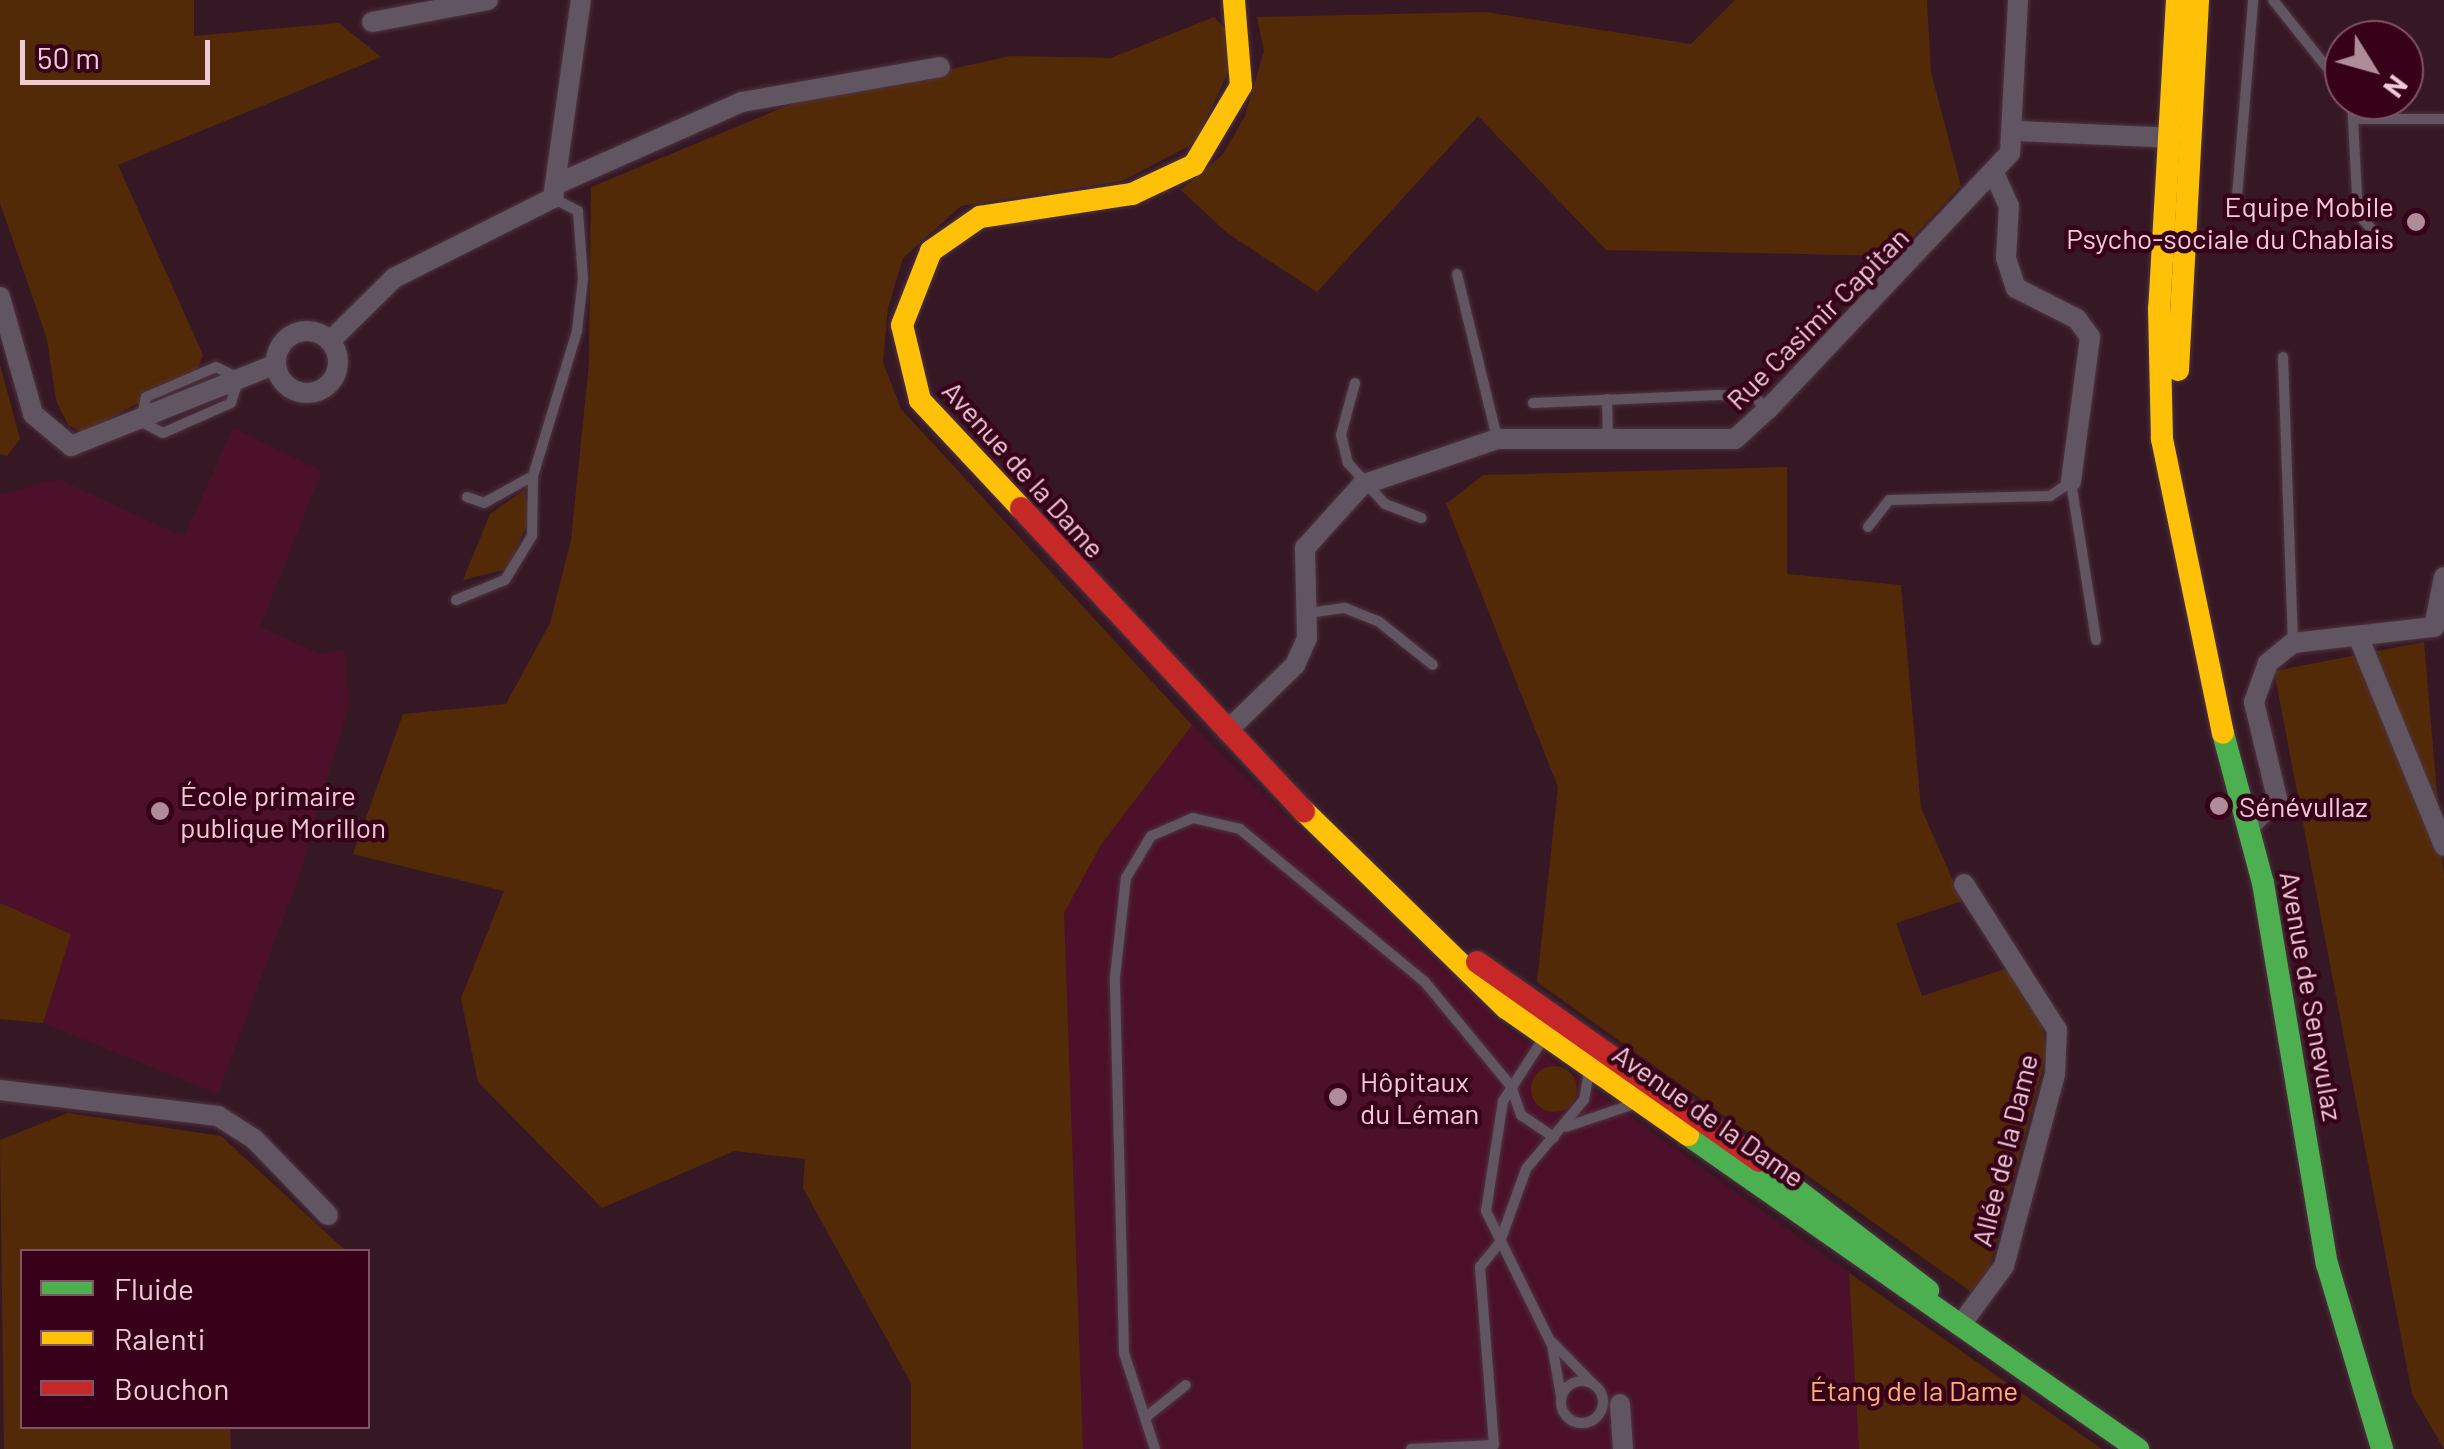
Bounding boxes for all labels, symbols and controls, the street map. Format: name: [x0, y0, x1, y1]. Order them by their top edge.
scale bar: [25, 20, 215, 82]
north arrow: [2324, 20, 2424, 120]
text: 50 m: [37, 39, 100, 75]
text: N: [2377, 69, 2416, 105]
place label: Equipe Mobile Psycho-sociale du Chablais: [2066, 189, 2394, 255]
marker: Equipe Mobile Psycho-sociale du Chablais: [2403, 209, 2429, 235]
street label: Rue Casimir Capitan: [1719, 220, 1915, 416]
street label: Avenue de la Dame: [936, 374, 1112, 564]
place label: École primaire publique Morillon: [180, 778, 386, 844]
place label: Sénévullaz: [2239, 789, 2368, 823]
marker: Sénévullaz: [2208, 795, 2230, 817]
marker: École primaire publique Morillon: [149, 800, 171, 822]
street label: Avenue de Senevulaz: [2274, 869, 2350, 1123]
street label: Avenue de la Dame: [1607, 1036, 1811, 1194]
street label: Allée de la Dame: [1964, 1050, 2044, 1250]
place label: Hôpitaux du Léman: [1360, 1064, 1479, 1130]
marker: Hôpitaux du Léman: [1325, 1084, 1351, 1110]
legend: [20, 1249, 370, 1429]
text: Fluide: [114, 1270, 194, 1306]
text: Ralenti: [114, 1320, 205, 1356]
text: Bouchon: [114, 1370, 229, 1406]
park label: Étang de la Dame: [1810, 1373, 2018, 1407]

